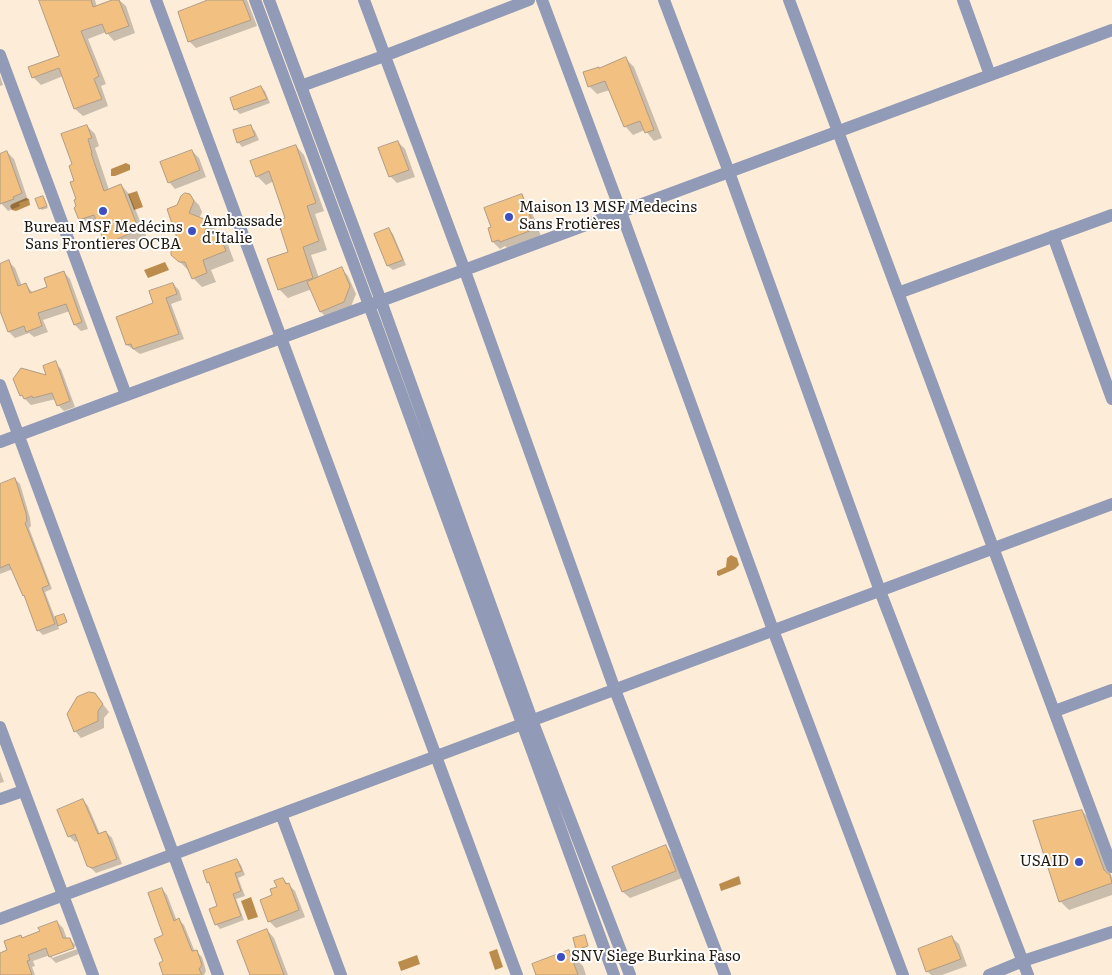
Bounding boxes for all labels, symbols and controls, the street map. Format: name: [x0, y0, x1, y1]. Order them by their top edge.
place label: Maison 13 MSF Medecins Sans Frotières: [519, 199, 697, 234]
marker: Bureau MSF Medécins Sans Frontieres OCBA: [97, 205, 109, 217]
marker: Maison 13 MSF Medecins Sans Frotières: [503, 211, 515, 223]
place label: Ambassade d'Italie: [202, 213, 282, 248]
place label: Bureau MSF Medécins Sans Frontieres OCBA: [24, 219, 182, 254]
marker: Ambassade d'Italie: [186, 225, 198, 237]
place label: USAID: [1020, 853, 1069, 871]
marker: USAID: [1073, 856, 1085, 868]
place label: SNV Siege Burkina Faso: [571, 948, 741, 966]
marker: SNV Siege Burkina Faso: [555, 951, 567, 963]

